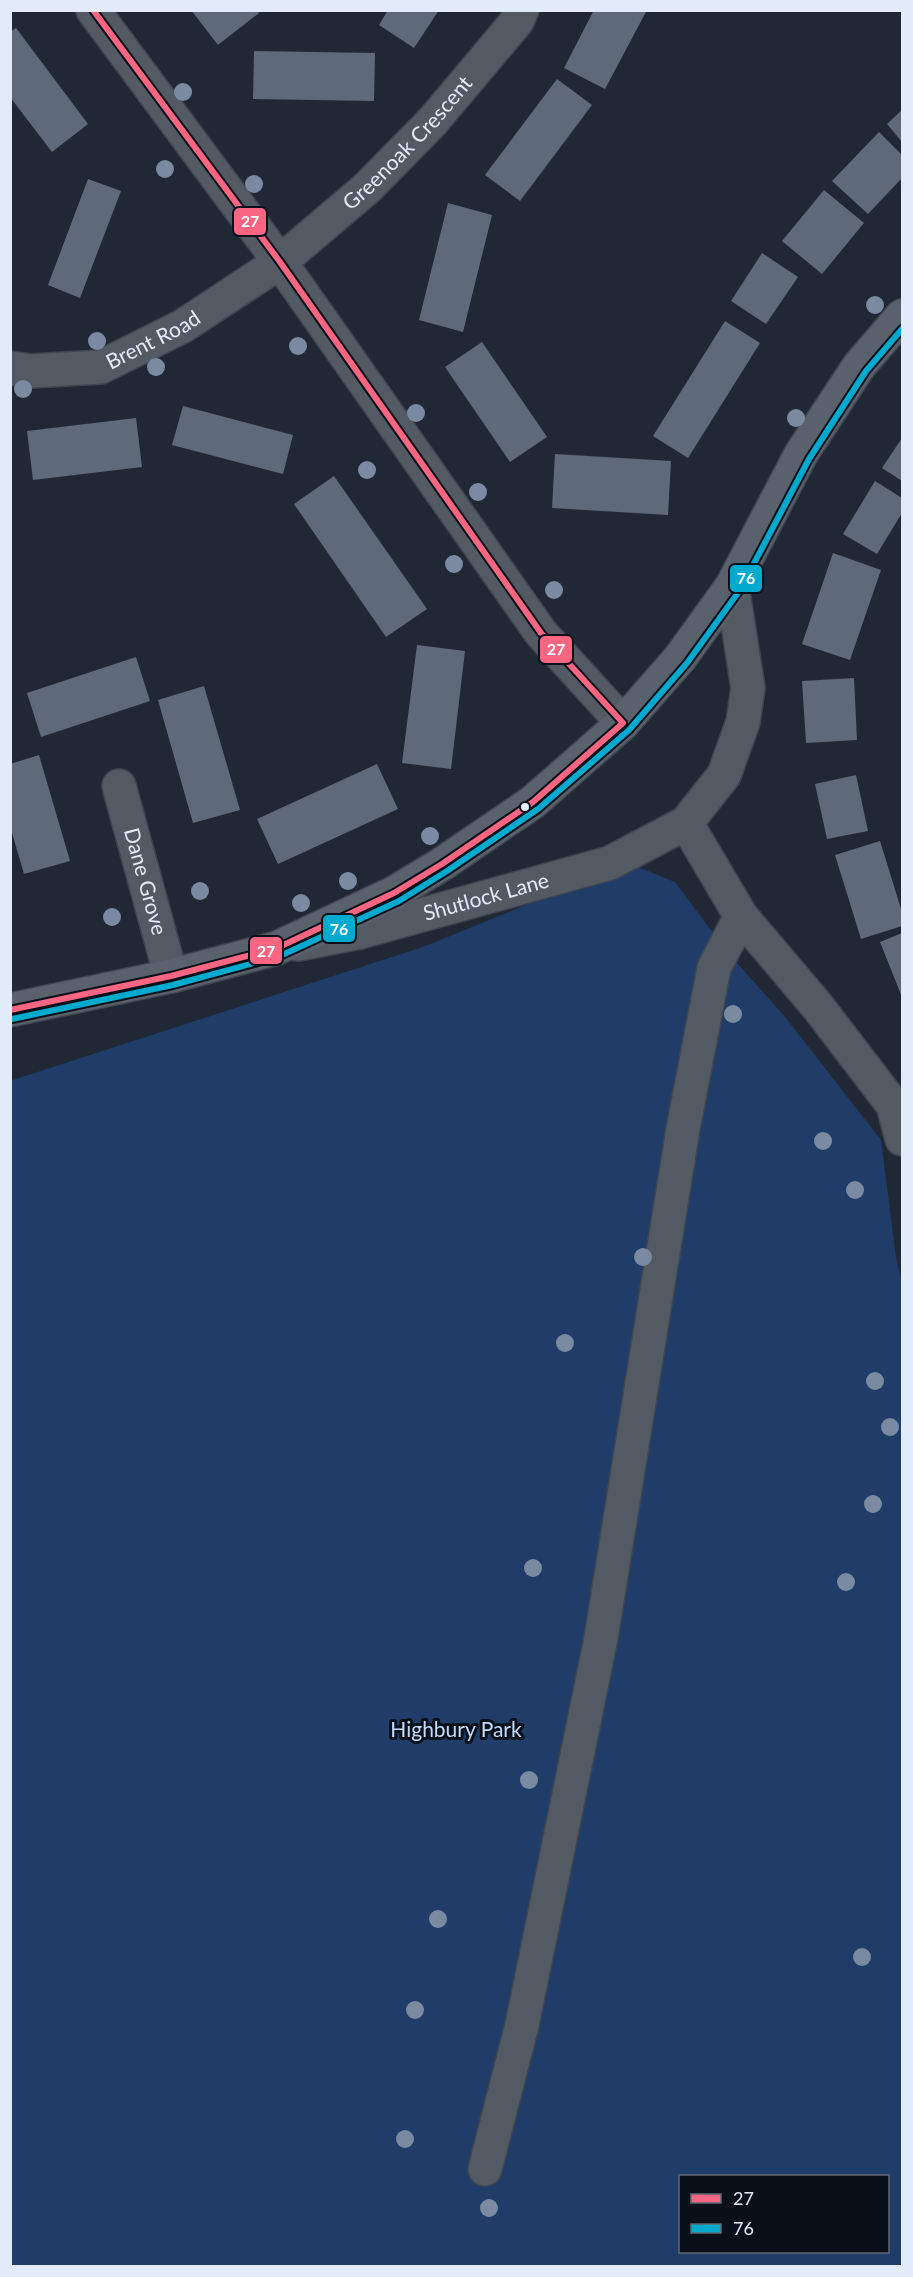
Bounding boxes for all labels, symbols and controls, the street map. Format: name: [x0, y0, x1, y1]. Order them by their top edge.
street label: Greenoak Crescent: [337, 70, 477, 214]
line badge: 27: [233, 207, 267, 236]
text: 27: [241, 211, 259, 230]
street label: Brent Road: [101, 304, 204, 374]
line badge: 76: [729, 564, 763, 593]
text: 76: [737, 568, 755, 587]
line badge: 27: [539, 635, 573, 664]
text: 27: [547, 639, 565, 658]
unlabelled marker: [519, 801, 531, 813]
street label: Dane Grove: [120, 825, 173, 937]
street label: Shutlock Lane: [420, 867, 551, 925]
line badge: 76: [322, 914, 356, 943]
text: 76: [330, 919, 348, 938]
line badge: 27: [249, 936, 283, 965]
text: 27: [257, 941, 275, 960]
park label: Highbury Park: [390, 1716, 522, 1741]
legend: [679, 2175, 889, 2253]
text: 27: [733, 2187, 754, 2209]
text: 76: [733, 2217, 754, 2239]

